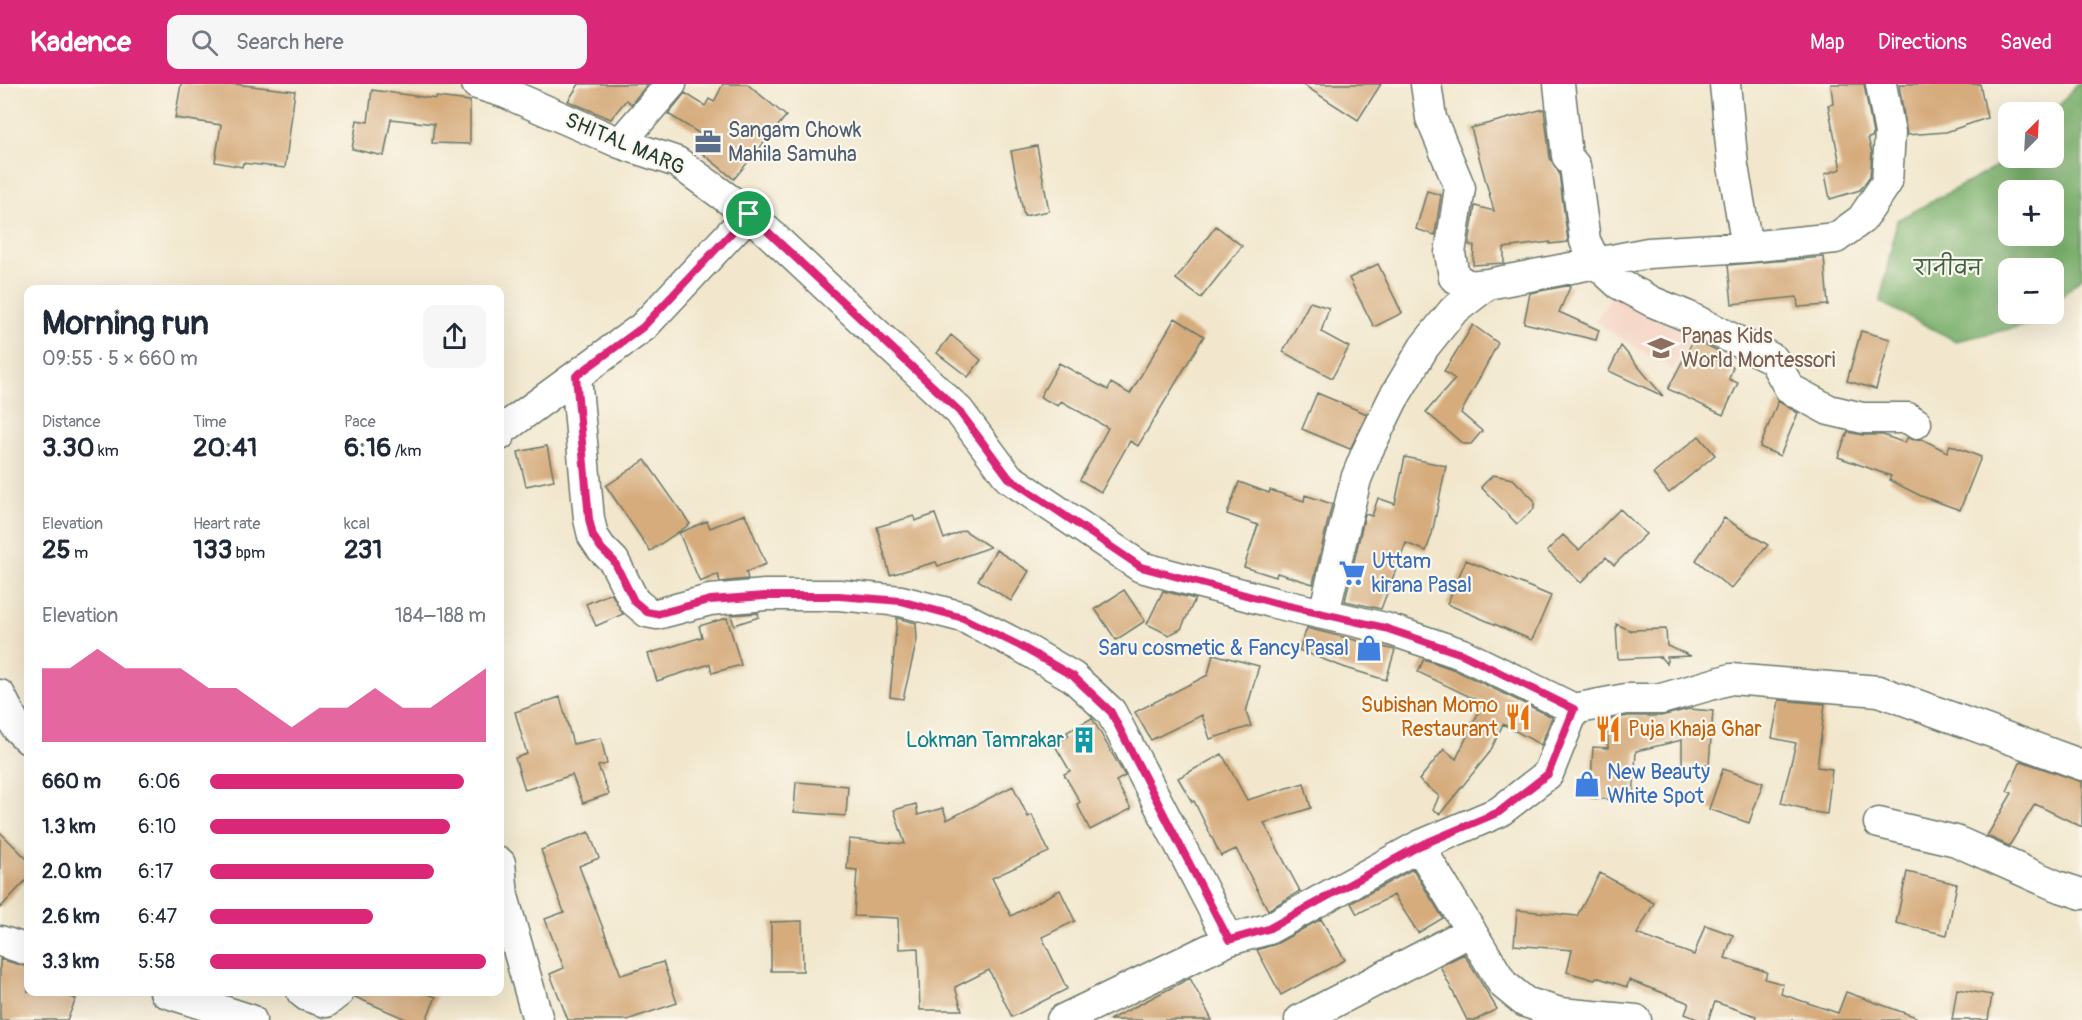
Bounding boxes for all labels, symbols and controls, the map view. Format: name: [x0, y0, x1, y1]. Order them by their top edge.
search box: [167, 15, 587, 69]
text: Kadence: [30, 25, 131, 60]
icon: search: [188, 26, 221, 59]
text: Search here: [236, 28, 343, 56]
text: Map: [1810, 29, 1845, 56]
text: Directions: [1878, 29, 1967, 56]
text: Saved: [2000, 29, 2052, 56]
north arrow: [1998, 102, 2064, 168]
map controls: [1998, 102, 2064, 324]
street label: SHITAL MARG: [561, 107, 689, 181]
place label: Sangam Chowk Mahila Samuha: [728, 117, 862, 168]
office icon: Sangam Chowk Mahila Samuha: [693, 127, 723, 157]
button: +: [1998, 180, 2064, 246]
pin: [723, 188, 774, 239]
icon: arrive: [732, 197, 765, 230]
park label: रानीवन: [1913, 252, 1983, 282]
button: −: [1998, 258, 2064, 324]
text: Morning run: [42, 303, 209, 344]
button: share: [423, 305, 486, 368]
place label: Panas Kids World Montessori: [1681, 323, 1836, 374]
school or university icon: Panas Kids World Montessori: [1646, 333, 1676, 363]
text: 09:55 · 5 × 660 m: [42, 346, 198, 371]
text: Distance: [42, 412, 101, 432]
text: Time: [193, 412, 226, 432]
text: Pace: [344, 412, 376, 432]
text: 3.30: [42, 432, 94, 464]
text: 20:41: [193, 432, 257, 464]
text: 6:16: [344, 432, 391, 464]
text: km: [94, 441, 119, 461]
text: /km: [391, 441, 421, 461]
text: Elevation: [42, 514, 103, 534]
text: Heart rate: [193, 514, 260, 534]
text: kcal: [344, 514, 370, 534]
text: 25: [42, 534, 71, 566]
text: 133: [193, 534, 232, 566]
text: 231: [344, 534, 382, 566]
text: m: [71, 543, 88, 563]
text: bpm: [232, 543, 265, 563]
place label: Uttam kirana Pasal: [1372, 548, 1472, 599]
supermarket icon: Uttam kirana Pasal: [1337, 558, 1367, 588]
text: Elevation: [42, 603, 118, 628]
text: 184–188 m: [395, 603, 486, 628]
shop icon: Saru cosmetic & Fancy Pasal: [1354, 633, 1384, 663]
place label: Saru cosmetic & Fancy Pasal: [1098, 635, 1349, 662]
place label: Subishan Momo Restaurant: [1361, 692, 1499, 743]
restaurant icon: Subishan Momo Restaurant: [1503, 702, 1533, 732]
restaurant icon: Puja Khaja Ghar: [1593, 714, 1623, 744]
place label: Puja Khaja Ghar: [1628, 716, 1762, 743]
building icon: Lokman Tamrakar: [1069, 725, 1099, 755]
place label: Lokman Tamrakar: [906, 727, 1064, 754]
place label: New Beauty White Spot: [1607, 759, 1710, 810]
text: 660 m: [42, 769, 101, 794]
text: 6:06: [138, 769, 180, 794]
shop icon: New Beauty White Spot: [1572, 769, 1602, 799]
text: 1.3 km: [42, 814, 96, 839]
text: 6:10: [138, 814, 176, 839]
text: 2.0 km: [42, 859, 102, 884]
text: 6:17: [138, 859, 173, 884]
text: 2.6 km: [42, 904, 100, 929]
text: 6:47: [138, 904, 177, 929]
text: 3.3 km: [42, 949, 99, 974]
text: 5:58: [138, 949, 175, 974]

